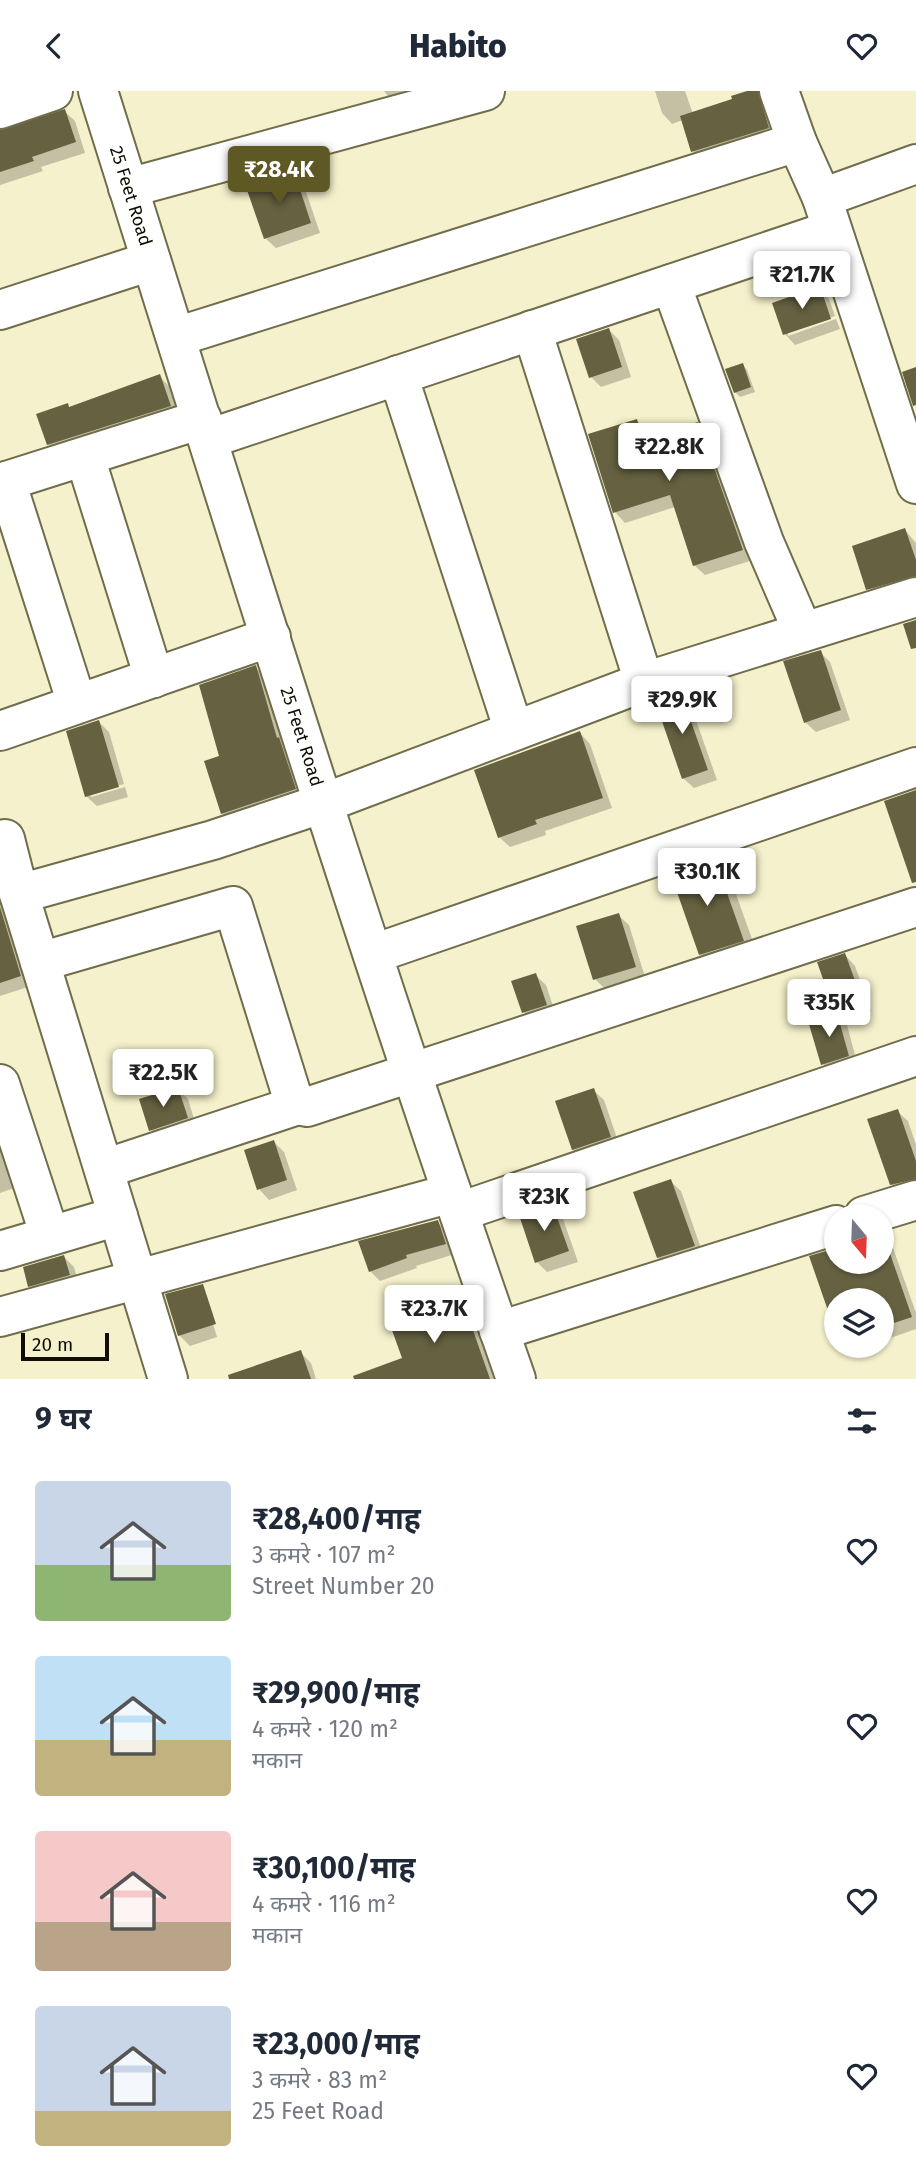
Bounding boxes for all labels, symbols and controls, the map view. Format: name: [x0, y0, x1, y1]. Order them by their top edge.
icon: back: [35, 27, 73, 65]
text: Habito: [409, 27, 507, 65]
icon: heart: [843, 27, 881, 65]
street label: 25 Feet Road: [105, 143, 157, 249]
pin: ₹28.4K: [222, 146, 336, 206]
text: ₹28.4K: [244, 155, 314, 183]
pin: ₹21.7K: [745, 251, 859, 311]
text: ₹21.7K: [769, 260, 835, 288]
pin: ₹22.8K: [612, 423, 726, 483]
text: ₹22.8K: [634, 432, 704, 460]
pin: ₹29.9K: [625, 677, 739, 736]
street label: 25 Feet Road: [276, 684, 328, 789]
text: ₹29.9K: [647, 685, 717, 713]
pin: ₹30.1K: [650, 849, 764, 908]
text: ₹30.1K: [674, 857, 740, 885]
pin: ₹35K: [788, 979, 870, 1039]
text: ₹35K: [803, 988, 855, 1016]
pin: ₹22.5K: [106, 1049, 220, 1109]
text: ₹22.5K: [129, 1058, 197, 1086]
pin: ₹23K: [503, 1173, 585, 1233]
text: ₹23K: [519, 1182, 569, 1210]
north arrow: [824, 1204, 894, 1274]
map controls: [824, 1204, 894, 1358]
pin: ₹23.7K: [377, 1285, 491, 1345]
button: layers: [824, 1288, 894, 1358]
text: ₹23.7K: [400, 1294, 468, 1322]
scale bar: [21, 1330, 108, 1362]
text: 20 m: [32, 1333, 73, 1356]
text: 9 घर: [35, 1401, 92, 1437]
icon: filters: [843, 1402, 881, 1440]
text: ₹28,400/माह: [252, 1501, 421, 1537]
icon: home: [91, 1509, 175, 1593]
icon: heart: [843, 1532, 881, 1570]
text: 3 कमरे · 107 m²: [252, 1541, 396, 1569]
text: Street Number 20: [252, 1572, 435, 1600]
text: ₹29,900/माह: [252, 1675, 420, 1711]
icon: home: [91, 1684, 175, 1768]
icon: heart: [843, 1707, 881, 1745]
text: 4 कमरे · 120 m²: [252, 1715, 398, 1743]
text: मकान: [252, 1746, 302, 1774]
text: ₹30,100/माह: [252, 1850, 416, 1886]
icon: home: [91, 1859, 175, 1943]
icon: heart: [843, 1882, 881, 1920]
text: 4 कमरे · 116 m²: [252, 1890, 396, 1918]
text: मकान: [252, 1921, 302, 1949]
text: ₹23,000/माह: [252, 2026, 420, 2062]
icon: home: [91, 2034, 175, 2118]
icon: heart: [843, 2057, 881, 2095]
text: 3 कमरे · 83 m²: [252, 2066, 387, 2094]
text: 25 Feet Road: [252, 2097, 384, 2125]

